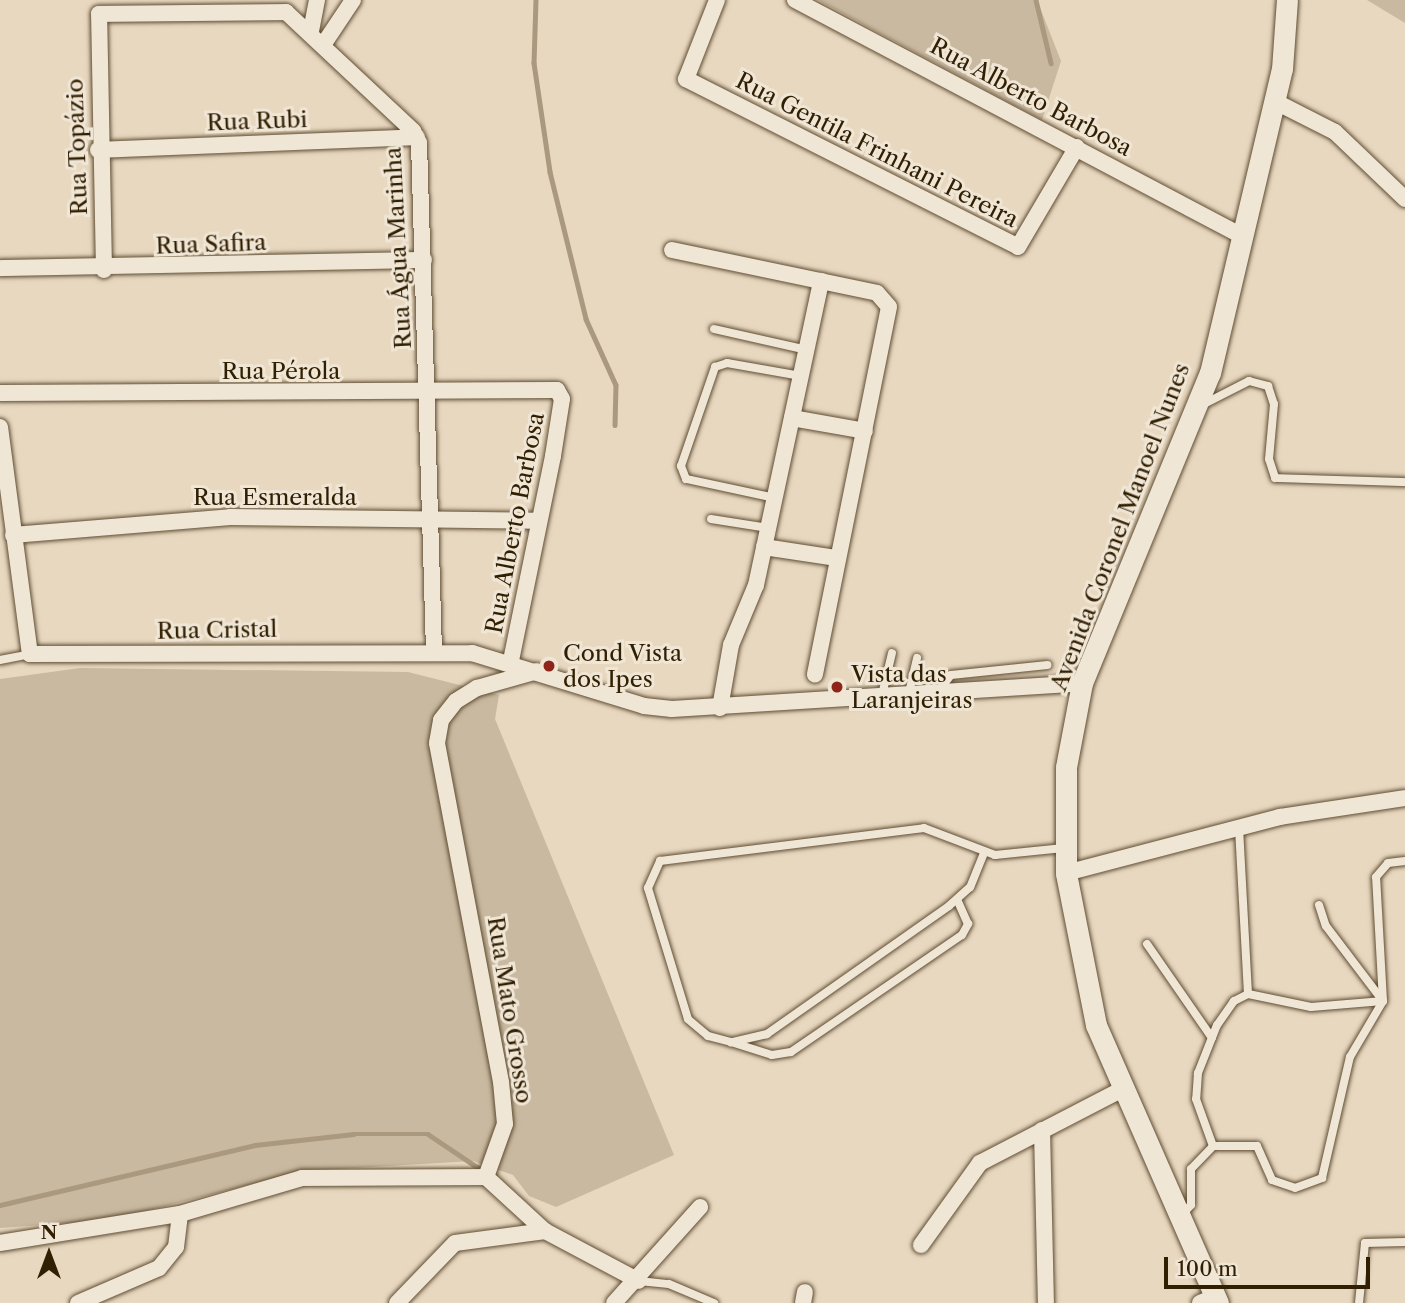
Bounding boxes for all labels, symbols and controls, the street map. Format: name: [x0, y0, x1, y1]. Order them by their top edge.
street label: Rua Alberto Barbosa: [925, 32, 1137, 162]
street label: Rua Gentila Frinhani Pereira: [731, 66, 1023, 234]
street label: Rua Topázio: [61, 78, 93, 216]
street label: Rua Rubi: [206, 105, 308, 137]
street label: Rua Água Marinha: [379, 146, 417, 350]
street label: Rua Safira: [155, 228, 267, 260]
street label: Rua Pérola: [221, 357, 341, 385]
street label: Avenida Coronel Manoel Nunes: [1045, 359, 1195, 695]
street label: Rua Alberto Barbosa: [480, 409, 550, 637]
street label: Rua Esmeralda: [193, 483, 357, 511]
street label: Rua Cristal: [156, 615, 278, 645]
place label: Cond Vista dos Ipes: [563, 639, 683, 693]
marker: Cond Vista dos Ipes: [541, 658, 557, 674]
place label: Vista das Laranjeiras: [851, 660, 972, 714]
marker: Vista das Laranjeiras: [829, 679, 845, 695]
street label: Rua Mato Grosso: [482, 915, 538, 1105]
north arrow: [14, 1219, 84, 1289]
text: N: [41, 1221, 57, 1244]
scale bar: [1167, 1244, 1374, 1288]
text: 100 m: [1177, 1256, 1238, 1281]

